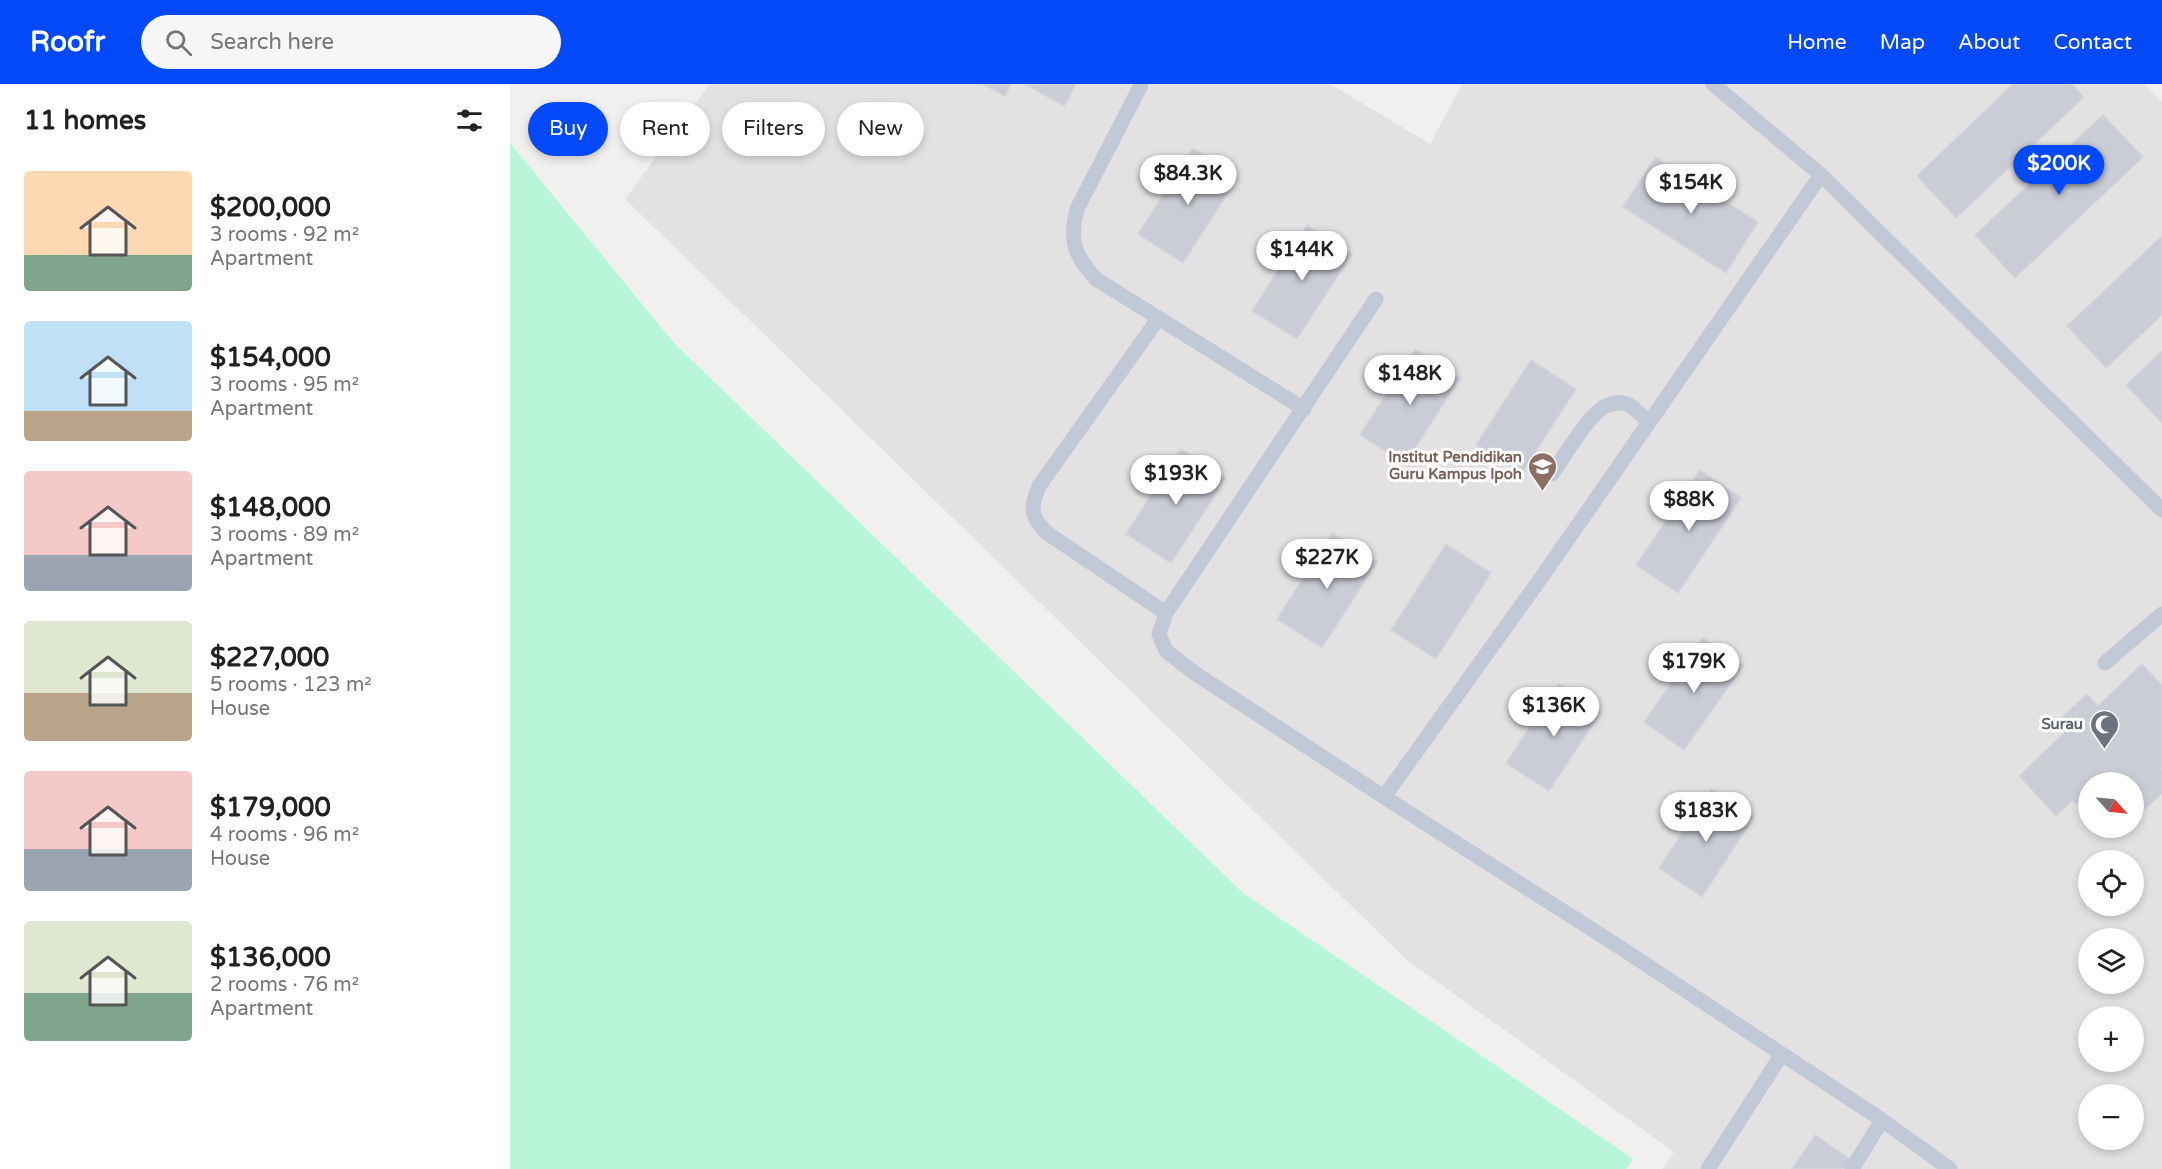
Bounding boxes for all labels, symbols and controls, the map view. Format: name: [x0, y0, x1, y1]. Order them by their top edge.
search box: [141, 15, 561, 69]
text: Roofr: [30, 25, 105, 59]
icon: search: [162, 26, 195, 59]
text: Search here: [210, 29, 334, 55]
text: Home: [1787, 30, 1847, 55]
text: Map: [1880, 30, 1925, 55]
text: About: [1958, 30, 2020, 55]
text: Contact: [2053, 30, 2132, 55]
chip: Buy: [528, 102, 608, 156]
chip: Rent: [620, 102, 710, 156]
chip: Filters: [722, 102, 825, 156]
chip: New: [837, 102, 924, 156]
icon: filters: [453, 104, 486, 137]
text: 11 homes: [24, 105, 146, 136]
pin: $200K: [2017, 145, 2101, 196]
text: $200K: [2027, 152, 2091, 176]
pin: $84.3K: [1139, 155, 1237, 206]
text: $84.3K: [1154, 162, 1222, 186]
pin: $154K: [1649, 164, 1733, 215]
text: $154K: [1659, 171, 1723, 195]
text: $200,000: [210, 192, 331, 223]
icon: home: [72, 195, 144, 267]
text: 3 rooms · 92 m²: [210, 223, 359, 247]
pin: $144K: [1260, 231, 1344, 282]
text: $144K: [1270, 238, 1334, 262]
text: Apartment: [210, 247, 313, 271]
text: $154,000: [210, 342, 331, 373]
icon: home: [72, 345, 144, 417]
pin: $148K: [1368, 355, 1452, 406]
text: $148K: [1378, 362, 1442, 386]
text: 3 rooms · 95 m²: [210, 373, 359, 397]
text: Apartment: [210, 397, 313, 421]
place label: Institut Pendidikan Guru Kampus Ipoh: [1388, 448, 1522, 484]
school or university icon: Institut Pendidikan Guru Kampus Ipoh: [1527, 450, 1559, 492]
pin: $193K: [1134, 455, 1218, 506]
text: $193K: [1144, 462, 1208, 486]
pin: $88K: [1653, 481, 1725, 532]
text: $88K: [1664, 488, 1714, 512]
text: $148,000: [210, 492, 331, 523]
icon: home: [72, 495, 144, 567]
text: 3 rooms · 89 m²: [210, 523, 359, 547]
pin: $227K: [1285, 539, 1369, 590]
text: $227K: [1295, 546, 1359, 570]
text: Apartment: [210, 547, 313, 571]
text: $227,000: [210, 642, 329, 673]
pin: $179K: [1652, 643, 1736, 694]
icon: home: [72, 645, 144, 717]
text: $179K: [1662, 650, 1726, 674]
text: 5 rooms · 123 m²: [210, 673, 372, 697]
pin: $136K: [1512, 687, 1596, 738]
text: $136K: [1522, 694, 1586, 718]
text: House: [210, 697, 270, 721]
mosque icon: Surau: [2088, 708, 2120, 750]
place label: Surau: [2042, 715, 2083, 733]
north arrow: [2078, 772, 2144, 838]
map controls: [2078, 772, 2144, 1150]
text: $179,000: [210, 792, 331, 823]
pin: $183K: [1664, 792, 1748, 843]
icon: home: [72, 795, 144, 867]
text: $183K: [1674, 799, 1738, 823]
text: 4 rooms · 96 m²: [210, 823, 359, 847]
text: House: [210, 847, 270, 871]
button: locate: [2078, 850, 2144, 916]
button: layers: [2078, 928, 2144, 994]
text: $136,000: [210, 942, 331, 973]
icon: home: [72, 945, 144, 1017]
text: 2 rooms · 76 m²: [210, 973, 359, 997]
text: Apartment: [210, 997, 313, 1021]
button: +: [2078, 1006, 2144, 1072]
button: −: [2078, 1084, 2144, 1150]

